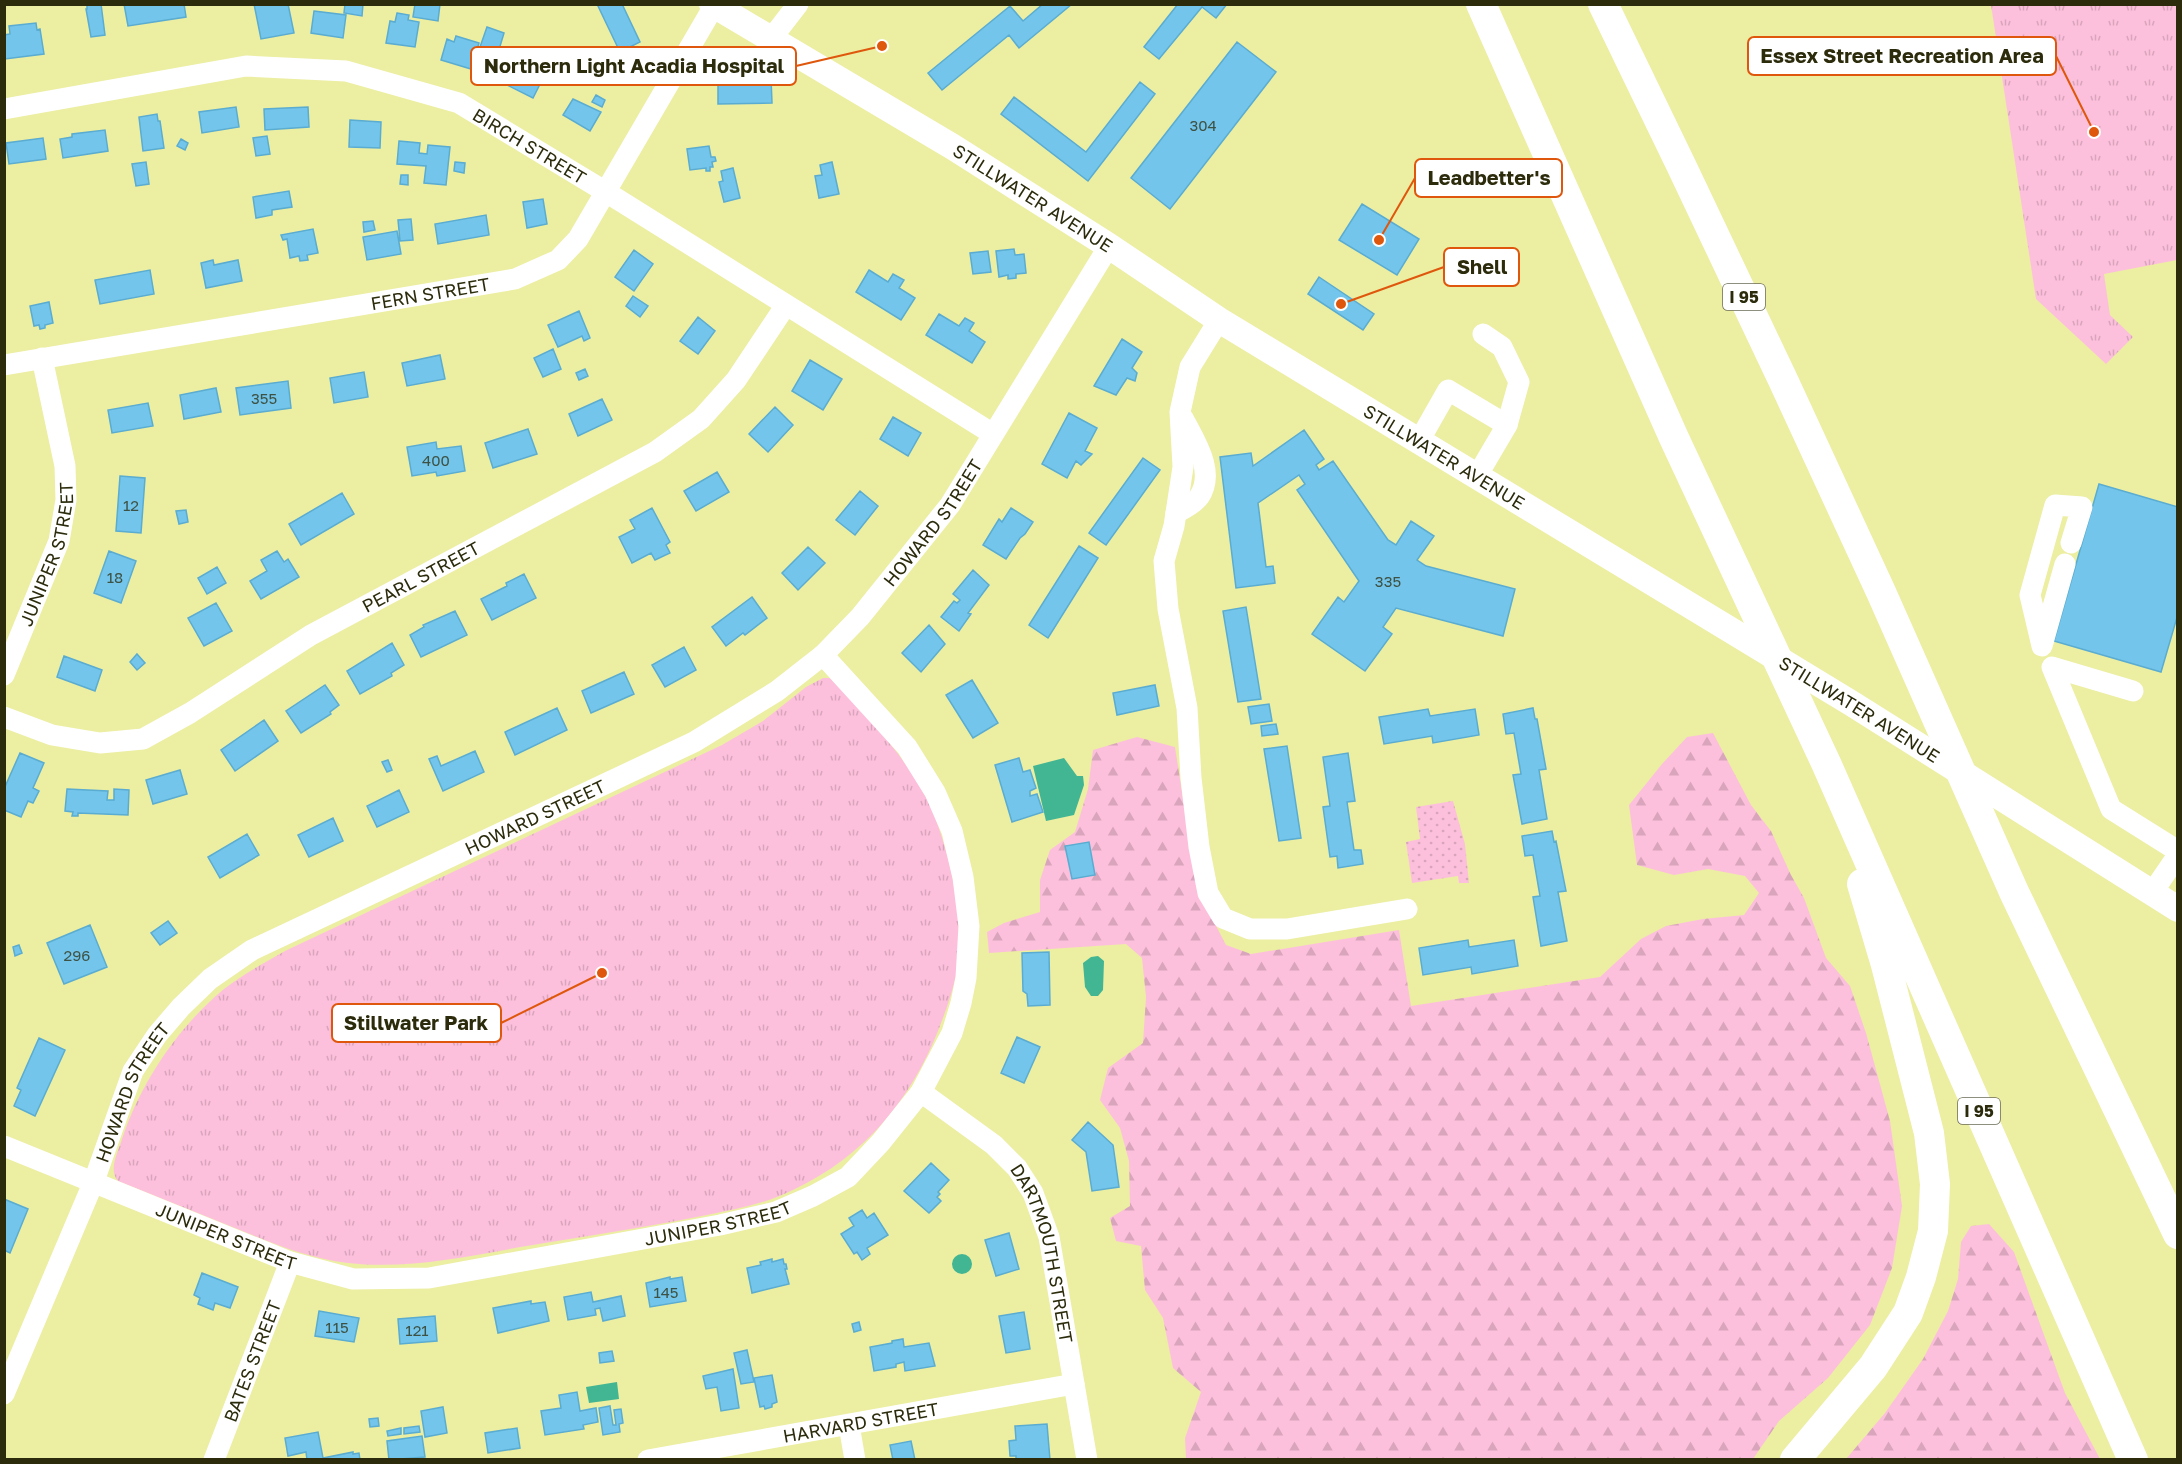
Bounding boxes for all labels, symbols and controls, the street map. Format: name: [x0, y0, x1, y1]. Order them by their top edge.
callout: Essex Street Recreation Area: [1748, 37, 2056, 75]
text: Essex Street Recreation Area: [1760, 43, 2044, 67]
callout: Northern Light Acadia Hospital: [471, 47, 796, 85]
text: Northern Light Acadia Hospital: [484, 53, 785, 77]
street label: BIRCH STREET: [469, 103, 590, 188]
house number: 304: [1189, 116, 1217, 134]
street label: STILLWATER AVENUE: [949, 139, 1117, 257]
callout: Leadbetter's: [1415, 159, 1562, 197]
text: Leadbetter's: [1427, 165, 1551, 189]
callout: Shell: [1444, 248, 1519, 286]
text: Shell: [1457, 254, 1508, 278]
street label: FERN STREET: [369, 272, 491, 314]
road number: I 95: [1723, 284, 1765, 310]
house number: 355: [251, 389, 277, 407]
street label: STILLWATER AVENUE: [1360, 399, 1529, 514]
house number: 400: [422, 451, 450, 469]
street label: HOWARD STREET: [878, 455, 986, 590]
street label: JUNIPER STREET: [14, 482, 77, 629]
house number: 12: [123, 496, 139, 514]
street label: PEARL STREET: [358, 536, 483, 617]
house number: 18: [107, 568, 123, 586]
house number: 335: [1375, 572, 1401, 590]
street label: STILLWATER AVENUE: [1775, 651, 1944, 767]
street label: HOWARD STREET: [461, 774, 609, 859]
house number: 296: [64, 946, 90, 964]
callout: Stillwater Park: [332, 1004, 501, 1042]
text: Stillwater Park: [344, 1010, 489, 1034]
street label: HOWARD STREET: [90, 1018, 174, 1165]
road number: I 95: [1958, 1098, 2000, 1124]
street label: DARTMOUTH STREET: [1006, 1159, 1078, 1345]
street label: JUNIPER STREET: [643, 1196, 795, 1250]
street label: JUNIPER STREET: [153, 1198, 299, 1274]
house number: 145: [653, 1283, 679, 1301]
street label: BATES STREET: [219, 1297, 285, 1425]
house number: 115: [325, 1318, 349, 1336]
house number: 121: [405, 1321, 429, 1339]
street label: HARVARD STREET: [781, 1397, 940, 1447]

